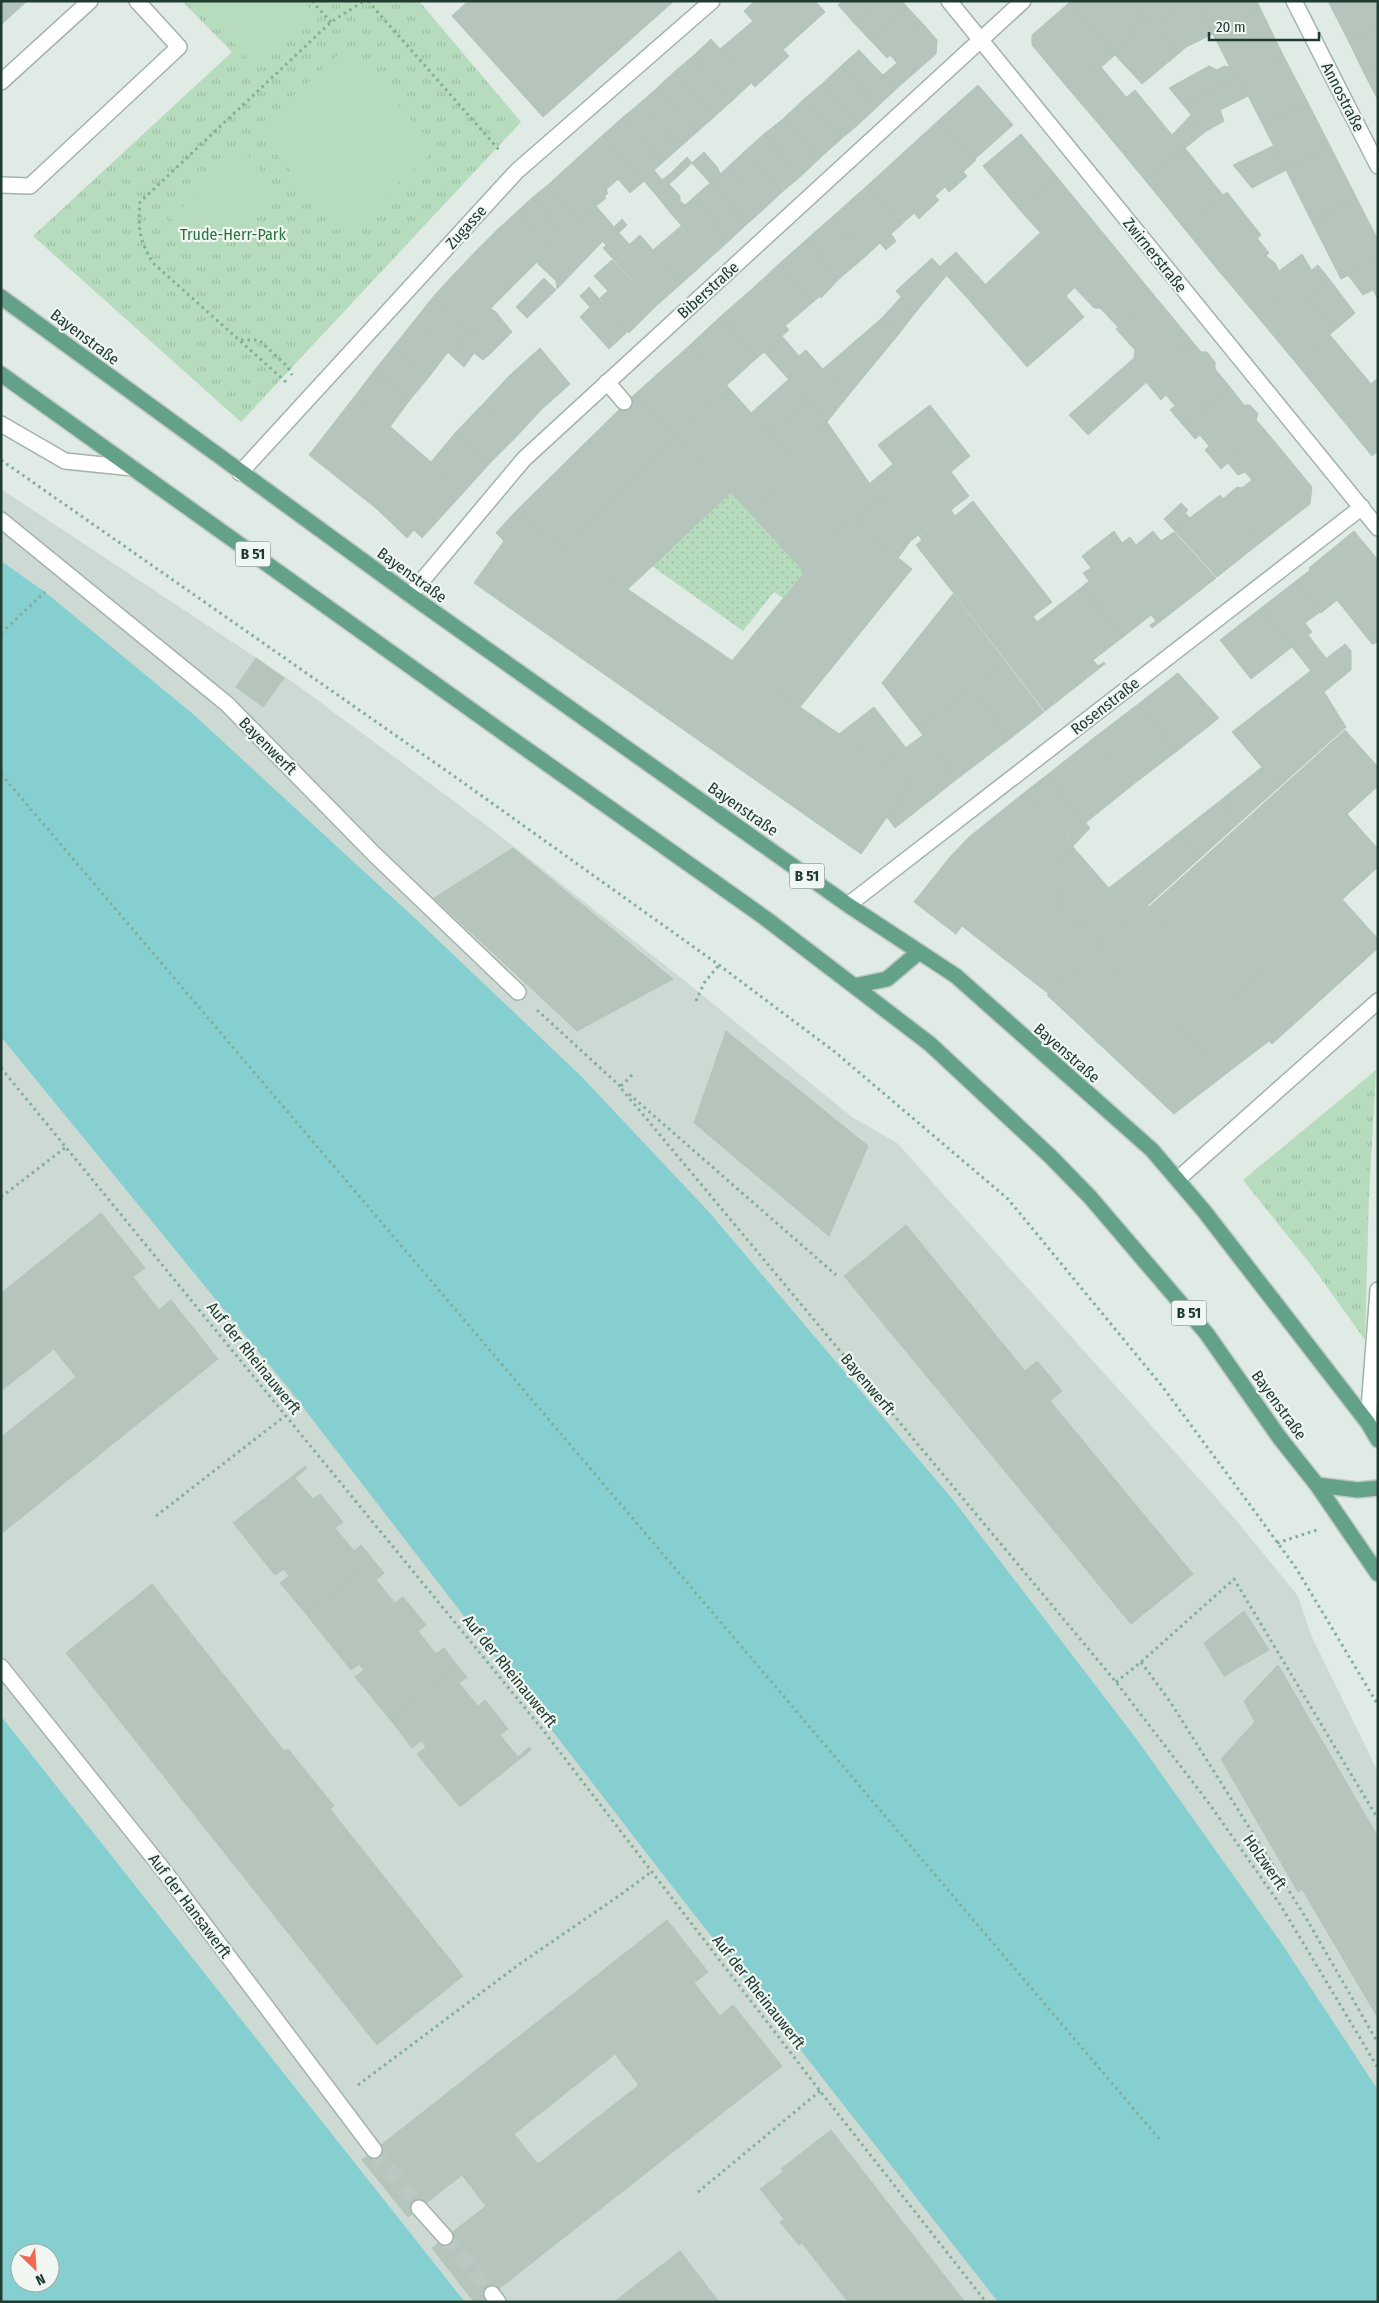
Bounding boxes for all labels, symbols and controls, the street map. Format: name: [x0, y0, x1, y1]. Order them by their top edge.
scale bar: [1209, 10, 1319, 42]
text: 20 m: [1216, 18, 1246, 36]
street label: Annostraße: [1317, 59, 1369, 135]
street label: Zugasse: [442, 201, 491, 253]
street label: Zwirnerstraße: [1119, 214, 1191, 296]
park label: Trude-Herr-Park: [180, 225, 286, 244]
street label: Biberstraße: [673, 257, 743, 322]
street label: Bayenstraße: [47, 305, 123, 369]
road number: B 51: [236, 542, 270, 566]
street label: Bayenstraße: [374, 543, 451, 607]
street label: Rosenstraße: [1067, 673, 1143, 739]
street label: Bayenwerft: [235, 713, 301, 779]
street label: Bayenstraße: [704, 778, 782, 840]
road number: B 51: [790, 864, 824, 888]
street label: Bayenstraße: [1030, 1019, 1104, 1087]
street label: Auf der Rheinauwerft: [203, 1298, 306, 1419]
road number: B 51: [1172, 1300, 1206, 1326]
street label: Bayenwerft: [837, 1350, 900, 1419]
street label: Bayenstraße: [1247, 1367, 1311, 1444]
street label: Auf der Rheinauwerft: [459, 1611, 562, 1732]
street label: Holzwerft: [1239, 1831, 1291, 1894]
street label: Auf der Hansawerft: [145, 1850, 236, 1963]
street label: Auf der Rheinauwerft: [709, 1931, 810, 2053]
north arrow: [10, 2243, 60, 2293]
text: N: [33, 2270, 48, 2289]

